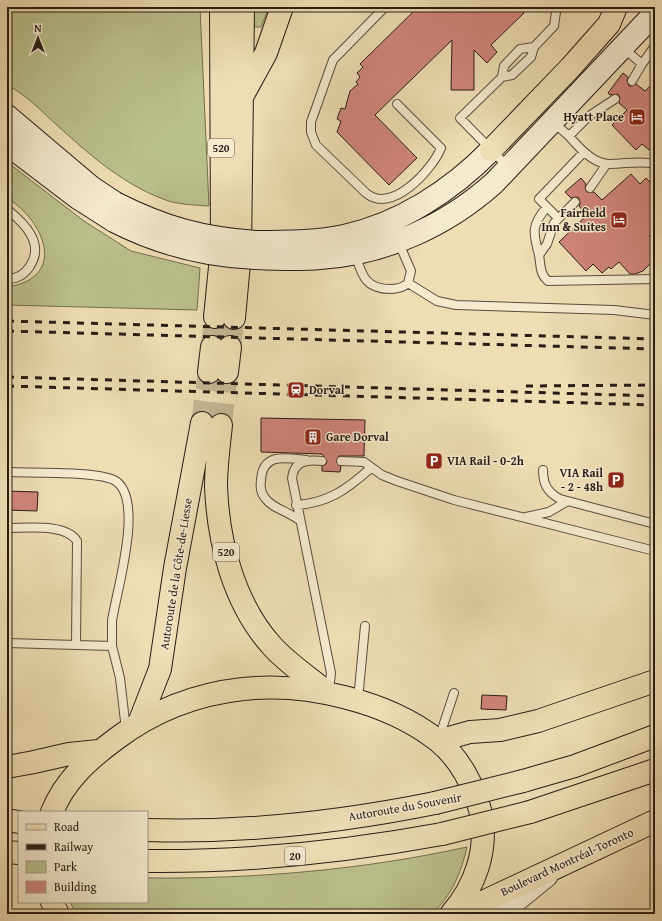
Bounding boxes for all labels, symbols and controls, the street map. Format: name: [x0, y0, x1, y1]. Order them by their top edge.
north arrow: [18, 18, 58, 58]
text: N: [34, 20, 42, 36]
hotel icon: Hyatt Place: [627, 107, 647, 127]
place label: Hyatt Place: [564, 108, 624, 125]
road number: 520: [208, 139, 234, 157]
place label: Fairfield Inn & Suites: [542, 204, 606, 235]
hotel icon: Fairfield Inn & Suites: [609, 210, 629, 230]
station icon: Dorval: [286, 380, 306, 400]
place label: Dorval: [309, 381, 345, 398]
building icon: Gare Dorval: [303, 427, 323, 447]
place label: Gare Dorval: [326, 428, 389, 445]
parking icon: VIA Rail - 0-2h: [424, 451, 444, 471]
place label: VIA Rail - 0-2h: [447, 452, 524, 469]
place label: VIA Rail - 2 - 48h: [560, 464, 603, 495]
parking icon: VIA Rail - 2 - 48h: [606, 470, 626, 490]
street label: Autoroute de la Côte-de-Liesse: [155, 497, 196, 651]
road number: 520: [213, 543, 239, 561]
street label: Autoroute du Souvenir: [347, 788, 463, 825]
legend: [18, 811, 148, 903]
text: Road: [54, 818, 80, 835]
street label: Boulevard Montréal-Toronto: [498, 823, 636, 900]
text: Railway: [54, 838, 93, 855]
road number: 20: [285, 847, 305, 865]
text: Park: [54, 858, 78, 875]
text: Building: [54, 878, 97, 895]

